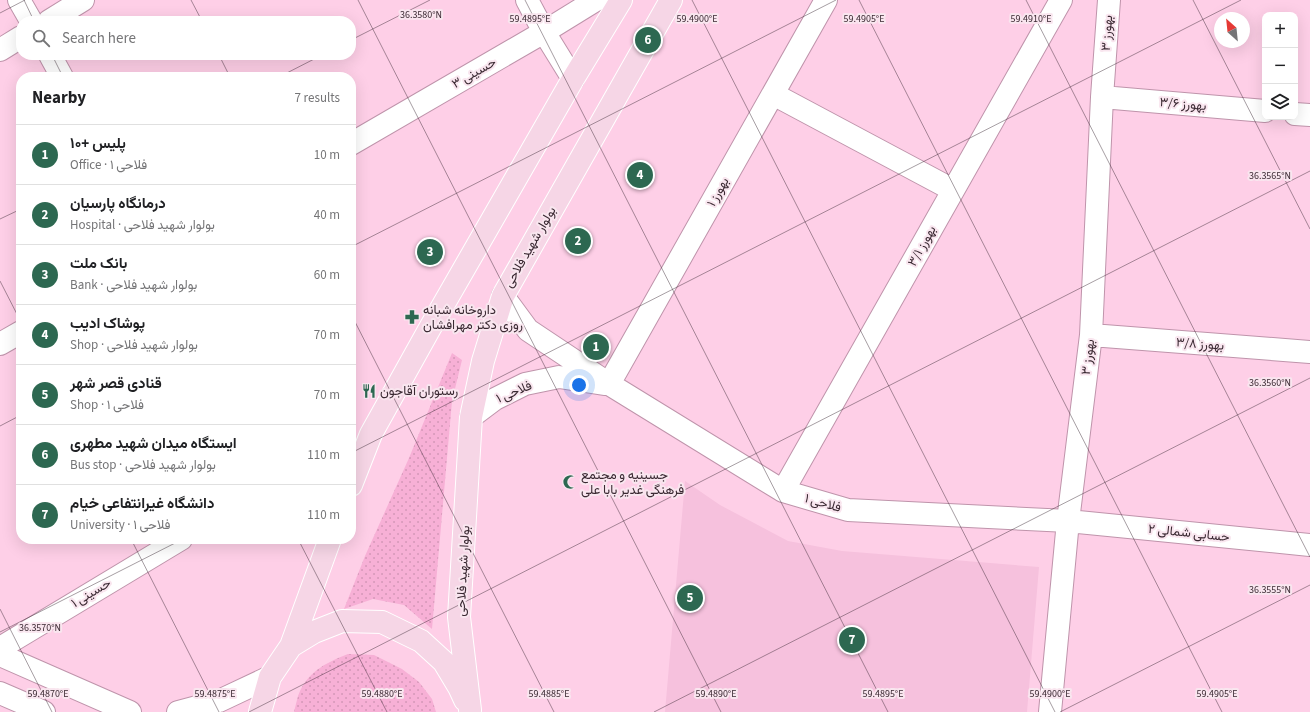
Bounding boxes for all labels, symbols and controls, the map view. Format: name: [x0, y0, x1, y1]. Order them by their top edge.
text: 36.3580°N: [400, 8, 442, 22]
text: 59.4895°E: [510, 12, 550, 26]
text: 59.4900°E: [677, 12, 717, 26]
text: 59.4905°E: [844, 12, 884, 26]
text: 59.4910°E: [1011, 12, 1051, 26]
north arrow: [1214, 12, 1250, 48]
map controls: [1262, 12, 1298, 120]
button: +: [1262, 12, 1298, 48]
street label: بهورز ۳: [1097, 14, 1117, 52]
search box: [16, 16, 356, 60]
pin: 6: [635, 25, 661, 55]
icon: search: [30, 27, 52, 49]
text: Search here: [62, 28, 136, 49]
button: −: [1262, 48, 1298, 84]
street label: حسینی ۳: [449, 53, 500, 93]
button: layers: [1262, 84, 1298, 120]
text: Nearby: [32, 86, 86, 110]
text: 7 results: [295, 89, 340, 107]
street label: بهورز ۳/۶: [1159, 93, 1207, 115]
text: پلیس +۱۰: [70, 133, 126, 154]
text: 1: [42, 146, 48, 164]
text: 10 m: [314, 146, 340, 164]
text: Office · فلاحی ۱: [70, 156, 147, 174]
pin: 4: [627, 160, 653, 190]
text: 36.3565°N: [1249, 169, 1291, 183]
street label: بهورز ۱: [703, 174, 734, 210]
text: درمانگاه پارسیان: [70, 193, 166, 214]
street label: بولوار شهید فلاحی: [499, 203, 561, 291]
text: 2: [42, 206, 48, 224]
text: 40 m: [314, 206, 340, 224]
text: Hospital · بولوار شهید فلاحی: [70, 216, 215, 234]
street label: بهورز ۳/۱: [903, 222, 941, 270]
pin: 2: [565, 226, 591, 256]
pin: 3: [417, 237, 443, 267]
text: بانک ملت: [70, 253, 127, 274]
text: 3: [42, 266, 48, 284]
text: 60 m: [314, 266, 340, 284]
text: Bank · بولوار شهید فلاحی: [70, 276, 197, 294]
place label: داروخانه شبانه روزی دکتر مهرافشان: [423, 301, 523, 334]
pharmacy icon: داروخانه شبانه روزی دکتر مهرافشان: [404, 309, 420, 325]
text: پوشاک ادیب: [70, 313, 145, 334]
text: 4: [42, 326, 48, 344]
text: 70 m: [314, 326, 340, 344]
pin: 1: [583, 332, 609, 362]
street label: بهورز ۳/۸: [1175, 333, 1225, 355]
text: Shop · بولوار شهید فلاحی: [70, 336, 198, 354]
street label: بهورز ۳: [1077, 338, 1099, 376]
text: قنادی قصر شهر: [70, 373, 162, 394]
your location: [569, 375, 589, 395]
street label: فلاحی ۱: [493, 376, 535, 408]
text: 36.3560°N: [1249, 376, 1291, 390]
place label: رستوران آقاجون: [380, 382, 458, 400]
restaurant icon: رستوران آقاجون: [361, 383, 377, 399]
text: 5: [42, 386, 48, 404]
text: 70 m: [314, 386, 340, 404]
text: Shop · فلاحی ۱: [70, 396, 144, 414]
text: ایستگاه میدان شهید مطهری: [70, 433, 237, 454]
text: 6: [42, 446, 48, 464]
text: 110 m: [307, 446, 340, 464]
text: Bus stop · بولوار شهید فلاحی: [70, 456, 216, 474]
place label: جسینیه و مجتمع فرهنگی غدیر بابا علی: [581, 466, 684, 499]
mosque icon: جسینیه و مجتمع فرهنگی غدیر بابا علی: [562, 474, 578, 490]
street label: فلاحی ۱: [803, 489, 843, 517]
text: دانشگاه غیرانتفاعی خیام: [70, 493, 214, 514]
text: 7: [42, 506, 48, 524]
text: 110 m: [307, 506, 340, 524]
text: University · فلاحی ۱: [70, 516, 170, 534]
street label: حسابی شمالی ۲: [1147, 520, 1231, 546]
street label: بولوار شهید فلاحی: [452, 525, 474, 617]
street label: حسینی ۱: [68, 574, 115, 612]
pin: 5: [677, 583, 703, 613]
text: 36.3555°N: [1249, 583, 1291, 597]
text: 36.3570°N: [19, 621, 61, 635]
pin: 7: [839, 625, 865, 655]
text: 59.4870°E: [28, 687, 68, 701]
text: 59.4875°E: [195, 687, 235, 701]
text: 59.4880°E: [362, 687, 402, 701]
text: 59.4885°E: [529, 687, 569, 701]
text: 59.4890°E: [696, 687, 736, 701]
text: 59.4895°E: [863, 687, 903, 701]
text: 59.4900°E: [1030, 687, 1070, 701]
text: 59.4905°E: [1197, 687, 1237, 701]

